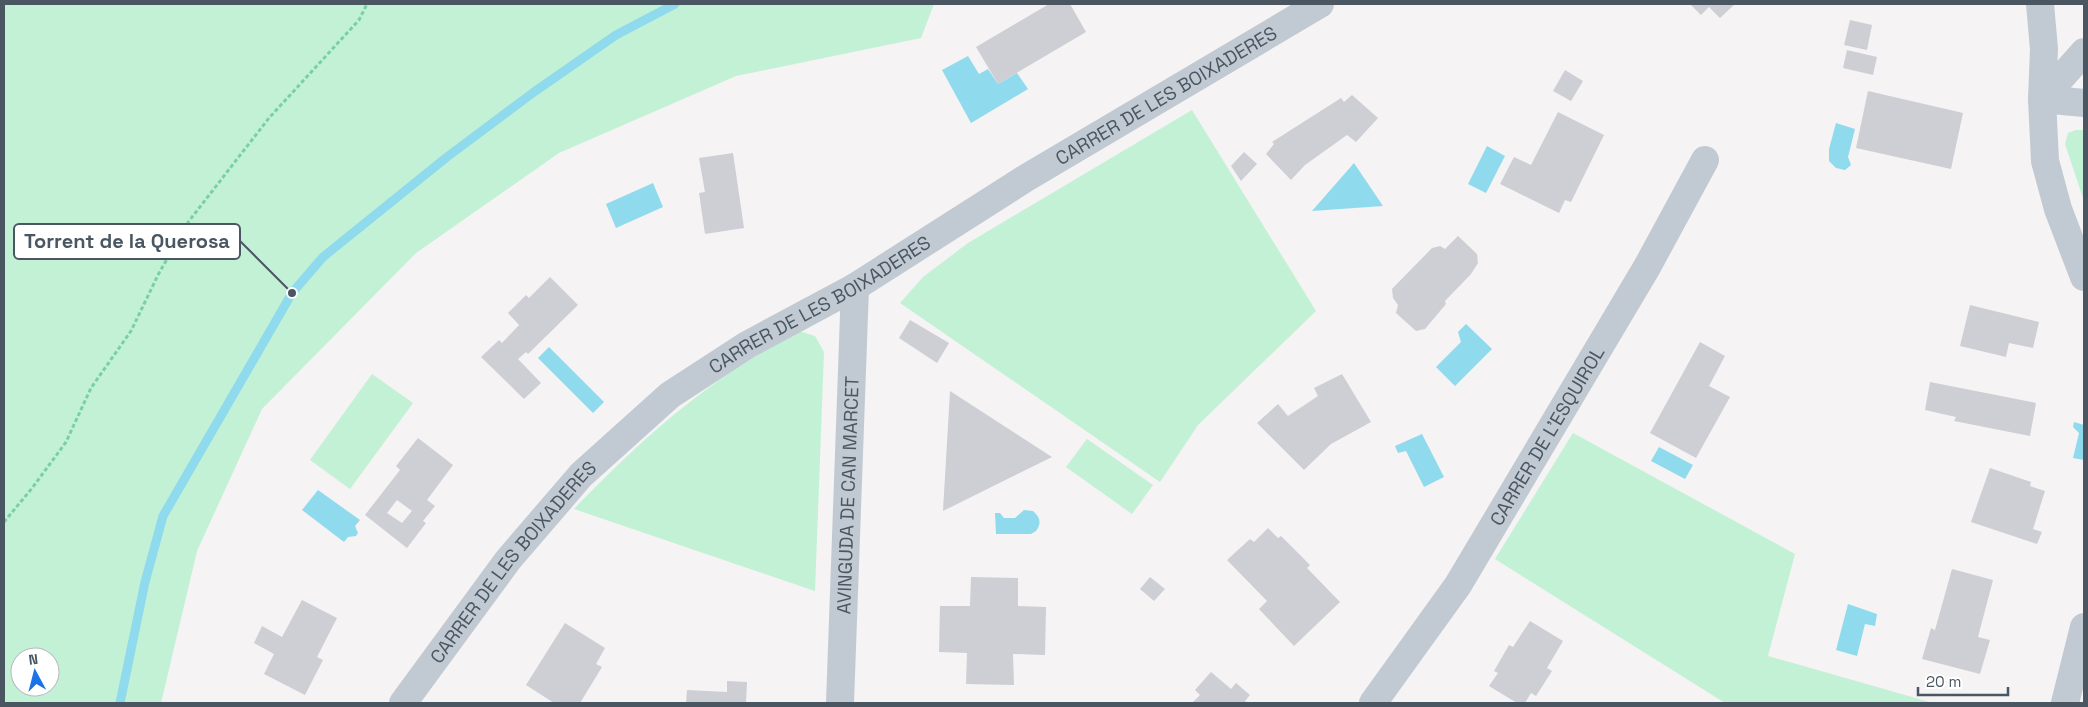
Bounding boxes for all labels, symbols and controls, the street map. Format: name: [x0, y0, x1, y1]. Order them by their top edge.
street label: CARRER DE LES BOIXADERES: [1051, 20, 1282, 171]
callout: Torrent de la Querosa: [14, 224, 240, 259]
text: Torrent de la Querosa: [24, 228, 230, 254]
street label: CARRER DE LES BOIXADERES: [704, 230, 935, 380]
street label: CARRER DE L'ESQUIROL: [1484, 342, 1610, 530]
street label: AVINGUDA DE CAN MARCET: [831, 376, 865, 615]
street label: CARRER DE LES BOIXADERES: [424, 455, 602, 668]
north arrow: [10, 647, 60, 697]
text: N: [28, 650, 39, 669]
scale bar: [1918, 664, 2008, 696]
text: 20 m: [1926, 672, 1961, 691]

